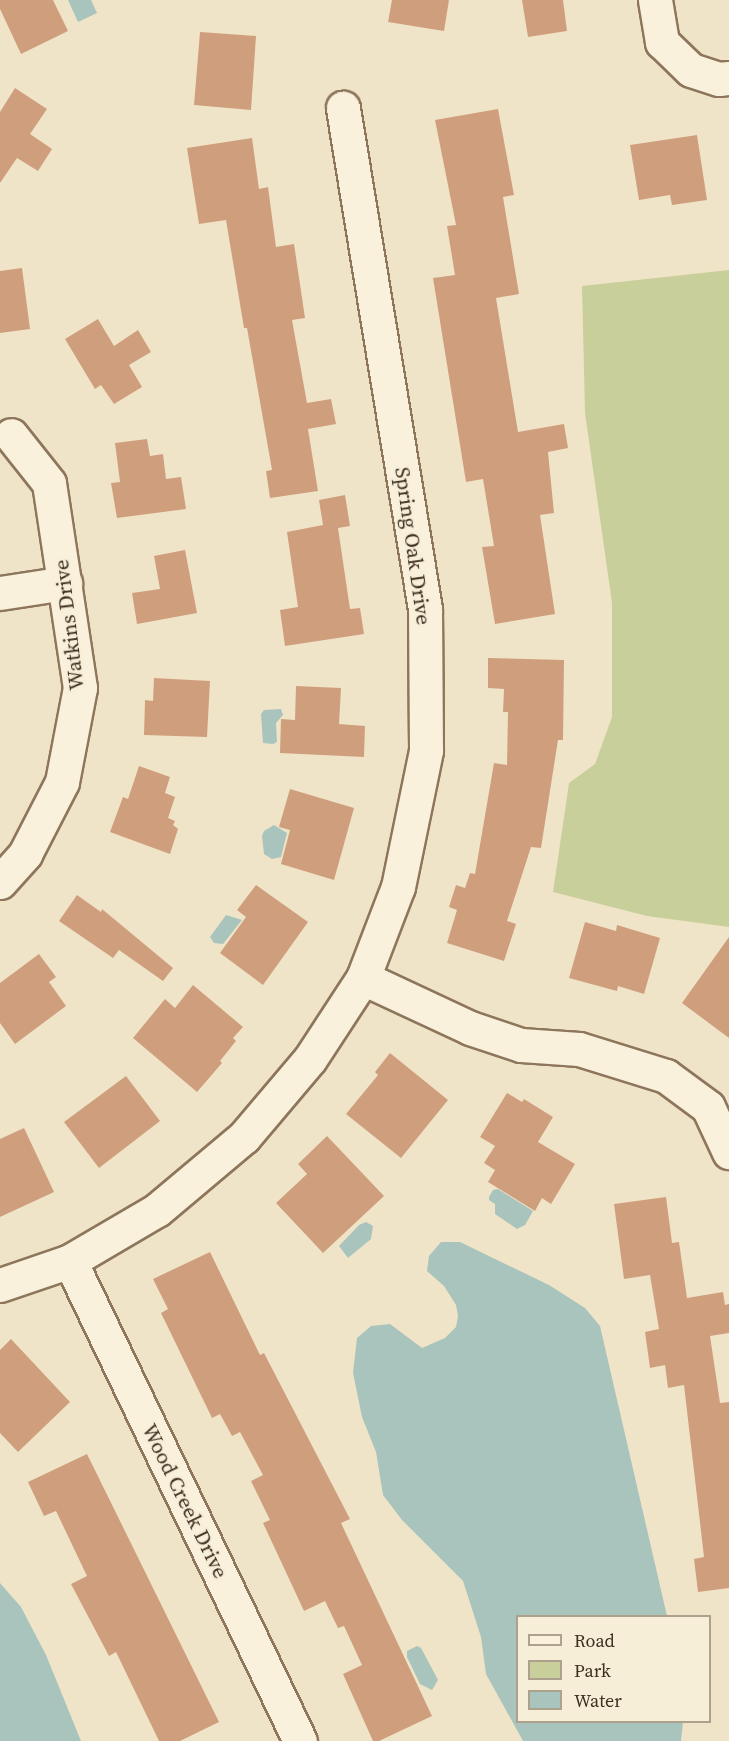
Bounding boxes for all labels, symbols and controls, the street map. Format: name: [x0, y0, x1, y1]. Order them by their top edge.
street label: Spring Oak Drive: [389, 466, 437, 626]
street label: Watkins Drive: [48, 558, 90, 692]
street label: Wood Creek Drive: [137, 1420, 233, 1582]
legend: [516, 1615, 711, 1723]
text: Road: [574, 1628, 615, 1653]
text: Park: [574, 1658, 611, 1683]
text: Water: [574, 1688, 622, 1713]

